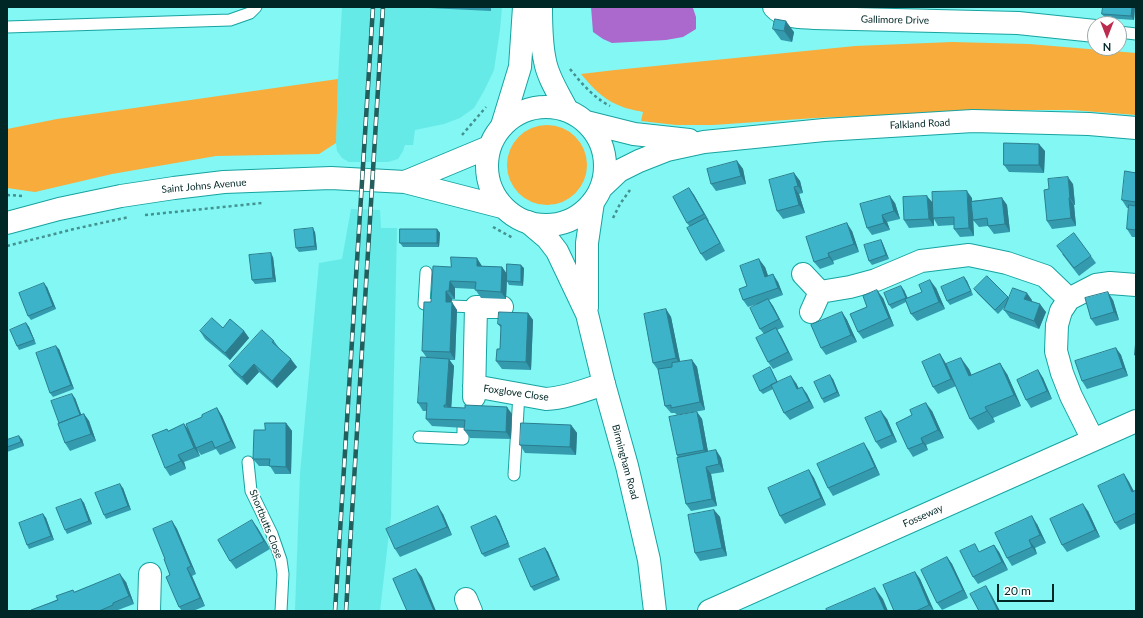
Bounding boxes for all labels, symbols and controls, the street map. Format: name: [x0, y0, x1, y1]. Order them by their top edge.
street label: Gallimore Drive: [861, 13, 929, 27]
north arrow: [1087, 16, 1127, 56]
text: N: [1103, 41, 1111, 54]
street label: Falkland Road: [889, 116, 951, 132]
street label: Saint Johns Avenue: [161, 176, 247, 196]
street label: Foxglove Close: [483, 382, 549, 404]
street label: Birmingham Road: [609, 423, 641, 501]
street label: Shortbutts Close: [247, 488, 285, 560]
street label: Fosseway: [901, 502, 945, 530]
scale bar: [999, 576, 1056, 602]
text: 20 m: [1004, 583, 1031, 598]

